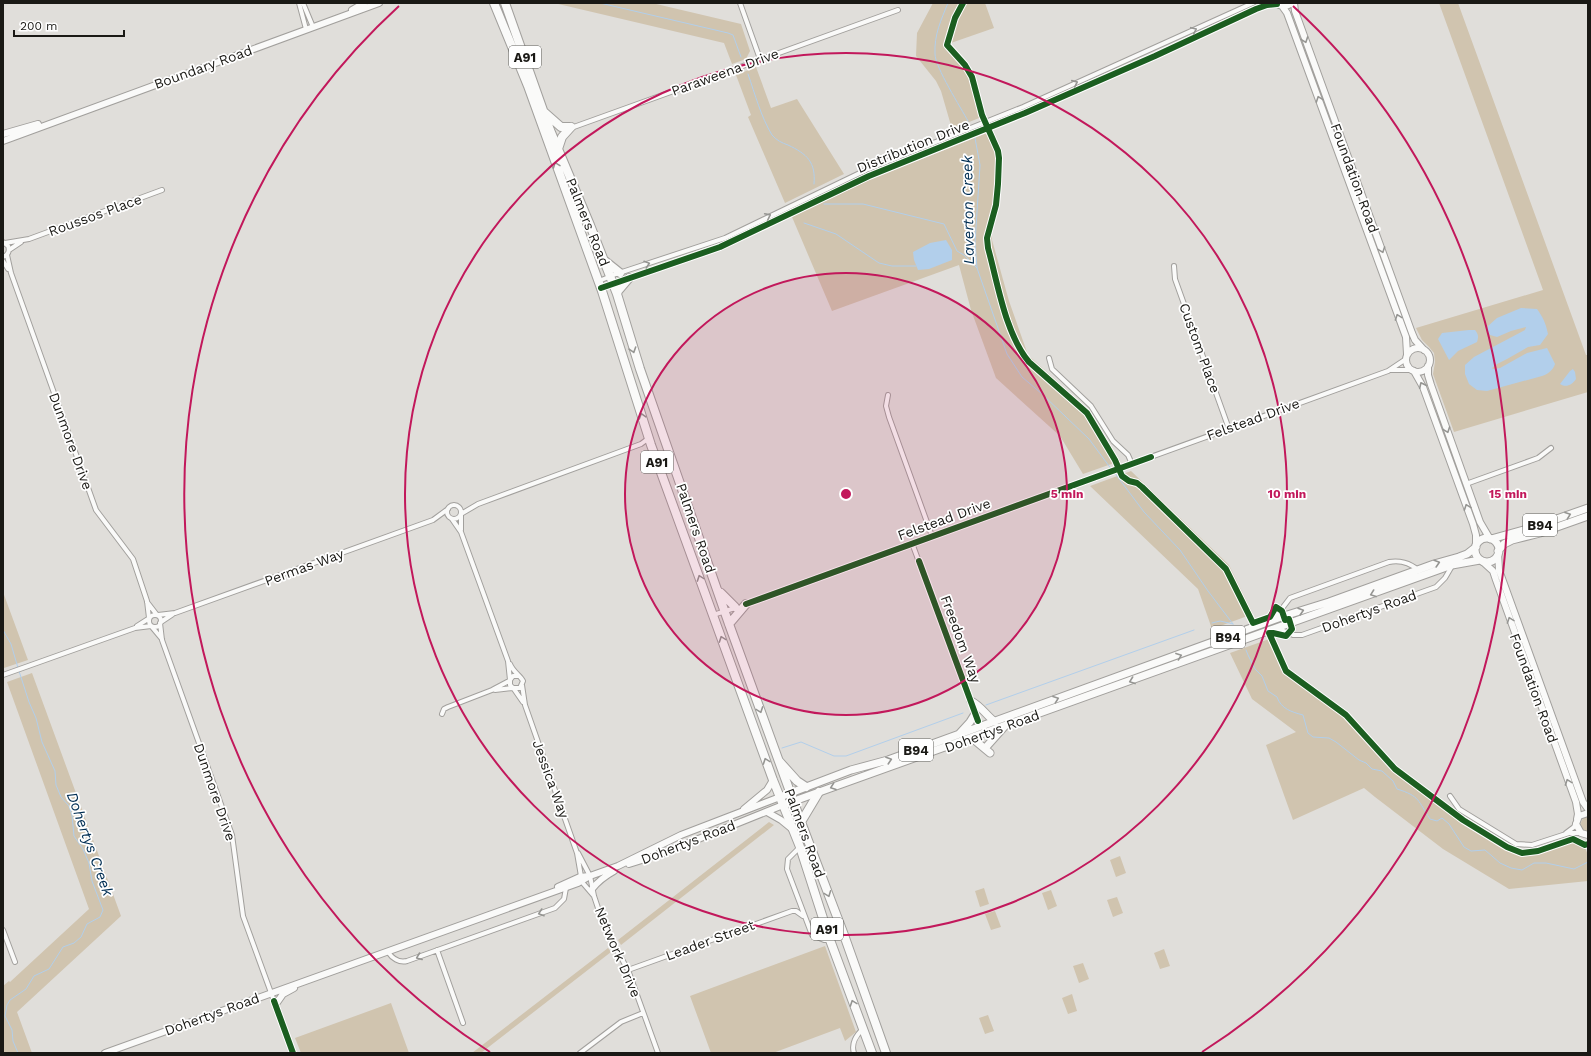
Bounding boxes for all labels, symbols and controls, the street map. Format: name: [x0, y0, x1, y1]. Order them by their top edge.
scale bar: [14, 12, 124, 38]
text: 200 m: [20, 19, 57, 33]
one-way arrow: [1190, 27, 1198, 35]
one-way arrow: [1301, 36, 1309, 43]
street label: Boundary Road: [152, 42, 254, 92]
street label: Paraweena Drive: [669, 45, 781, 99]
road number: A91: [509, 46, 541, 68]
one-way arrow: [1071, 80, 1079, 88]
one-way arrow: [1315, 96, 1323, 103]
street label: Distribution Drive: [854, 116, 972, 176]
street label: Foundation Road: [1328, 121, 1382, 235]
water label: Laverton Creek: [958, 154, 978, 265]
one-way arrow: [553, 162, 561, 169]
street label: Palmers Road: [563, 175, 613, 269]
street label: Roussos Place: [46, 191, 144, 239]
one-way arrow: [763, 213, 771, 221]
one-way arrow: [1377, 247, 1385, 254]
one-way arrow: [643, 260, 650, 269]
street label: Custom Place: [1176, 301, 1224, 395]
one-way arrow: [1394, 313, 1403, 320]
one-way arrow: [628, 346, 637, 353]
one-way arrow: [1419, 382, 1427, 390]
street label: Dunmore Drive: [46, 390, 96, 492]
street label: Felstead Drive: [1204, 395, 1302, 443]
one-way arrow: [638, 413, 647, 420]
one-way arrow: [1442, 426, 1450, 433]
road number: A91: [641, 451, 673, 473]
street label: Palmers Road: [673, 481, 719, 575]
centre of rings: [839, 487, 853, 501]
text: 5 min: [1051, 487, 1083, 501]
text: 10 min: [1268, 487, 1306, 501]
text: 15 min: [1489, 487, 1527, 501]
street label: Felstead Drive: [895, 495, 993, 543]
one-way arrow: [1463, 504, 1472, 511]
one-way arrow: [1565, 511, 1572, 520]
road number: B94: [1523, 514, 1557, 536]
street label: Permas Way: [262, 545, 346, 589]
one-way arrow: [1433, 559, 1440, 568]
one-way arrow: [696, 575, 704, 582]
street label: Dohertys Road: [1319, 586, 1419, 636]
one-way arrow: [1370, 589, 1377, 598]
street label: Freedom Way: [938, 593, 985, 686]
one-way arrow: [1297, 607, 1304, 616]
one-way arrow: [1506, 617, 1514, 624]
road number: B94: [1211, 626, 1245, 648]
street label: Foundation Road: [1507, 631, 1561, 745]
one-way arrow: [718, 635, 726, 642]
one-way arrow: [1175, 652, 1182, 660]
one-way arrow: [1129, 676, 1136, 684]
one-way arrow: [1053, 696, 1060, 704]
one-way arrow: [756, 706, 764, 713]
street label: Dohertys Road: [942, 706, 1042, 756]
street label: Jessica Way: [529, 738, 573, 821]
road number: B94: [899, 739, 933, 761]
street label: Dunmore Drive: [191, 741, 239, 843]
one-way arrow: [885, 756, 892, 764]
one-way arrow: [763, 757, 771, 764]
one-way arrow: [1565, 779, 1573, 786]
one-way arrow: [829, 782, 836, 790]
street label: Palmers Road: [781, 786, 829, 880]
water label: Dohertys Creek: [63, 789, 118, 899]
street label: Dohertys Road: [639, 817, 737, 867]
one-way arrow: [823, 890, 831, 897]
street label: Network Drive: [592, 904, 644, 1000]
one-way arrow: [538, 908, 545, 917]
street label: Leader Street: [663, 916, 757, 963]
road number: A91: [811, 918, 843, 940]
one-way arrow: [415, 952, 422, 960]
street label: Dohertys Road: [162, 989, 262, 1039]
one-way arrow: [850, 1000, 858, 1007]

